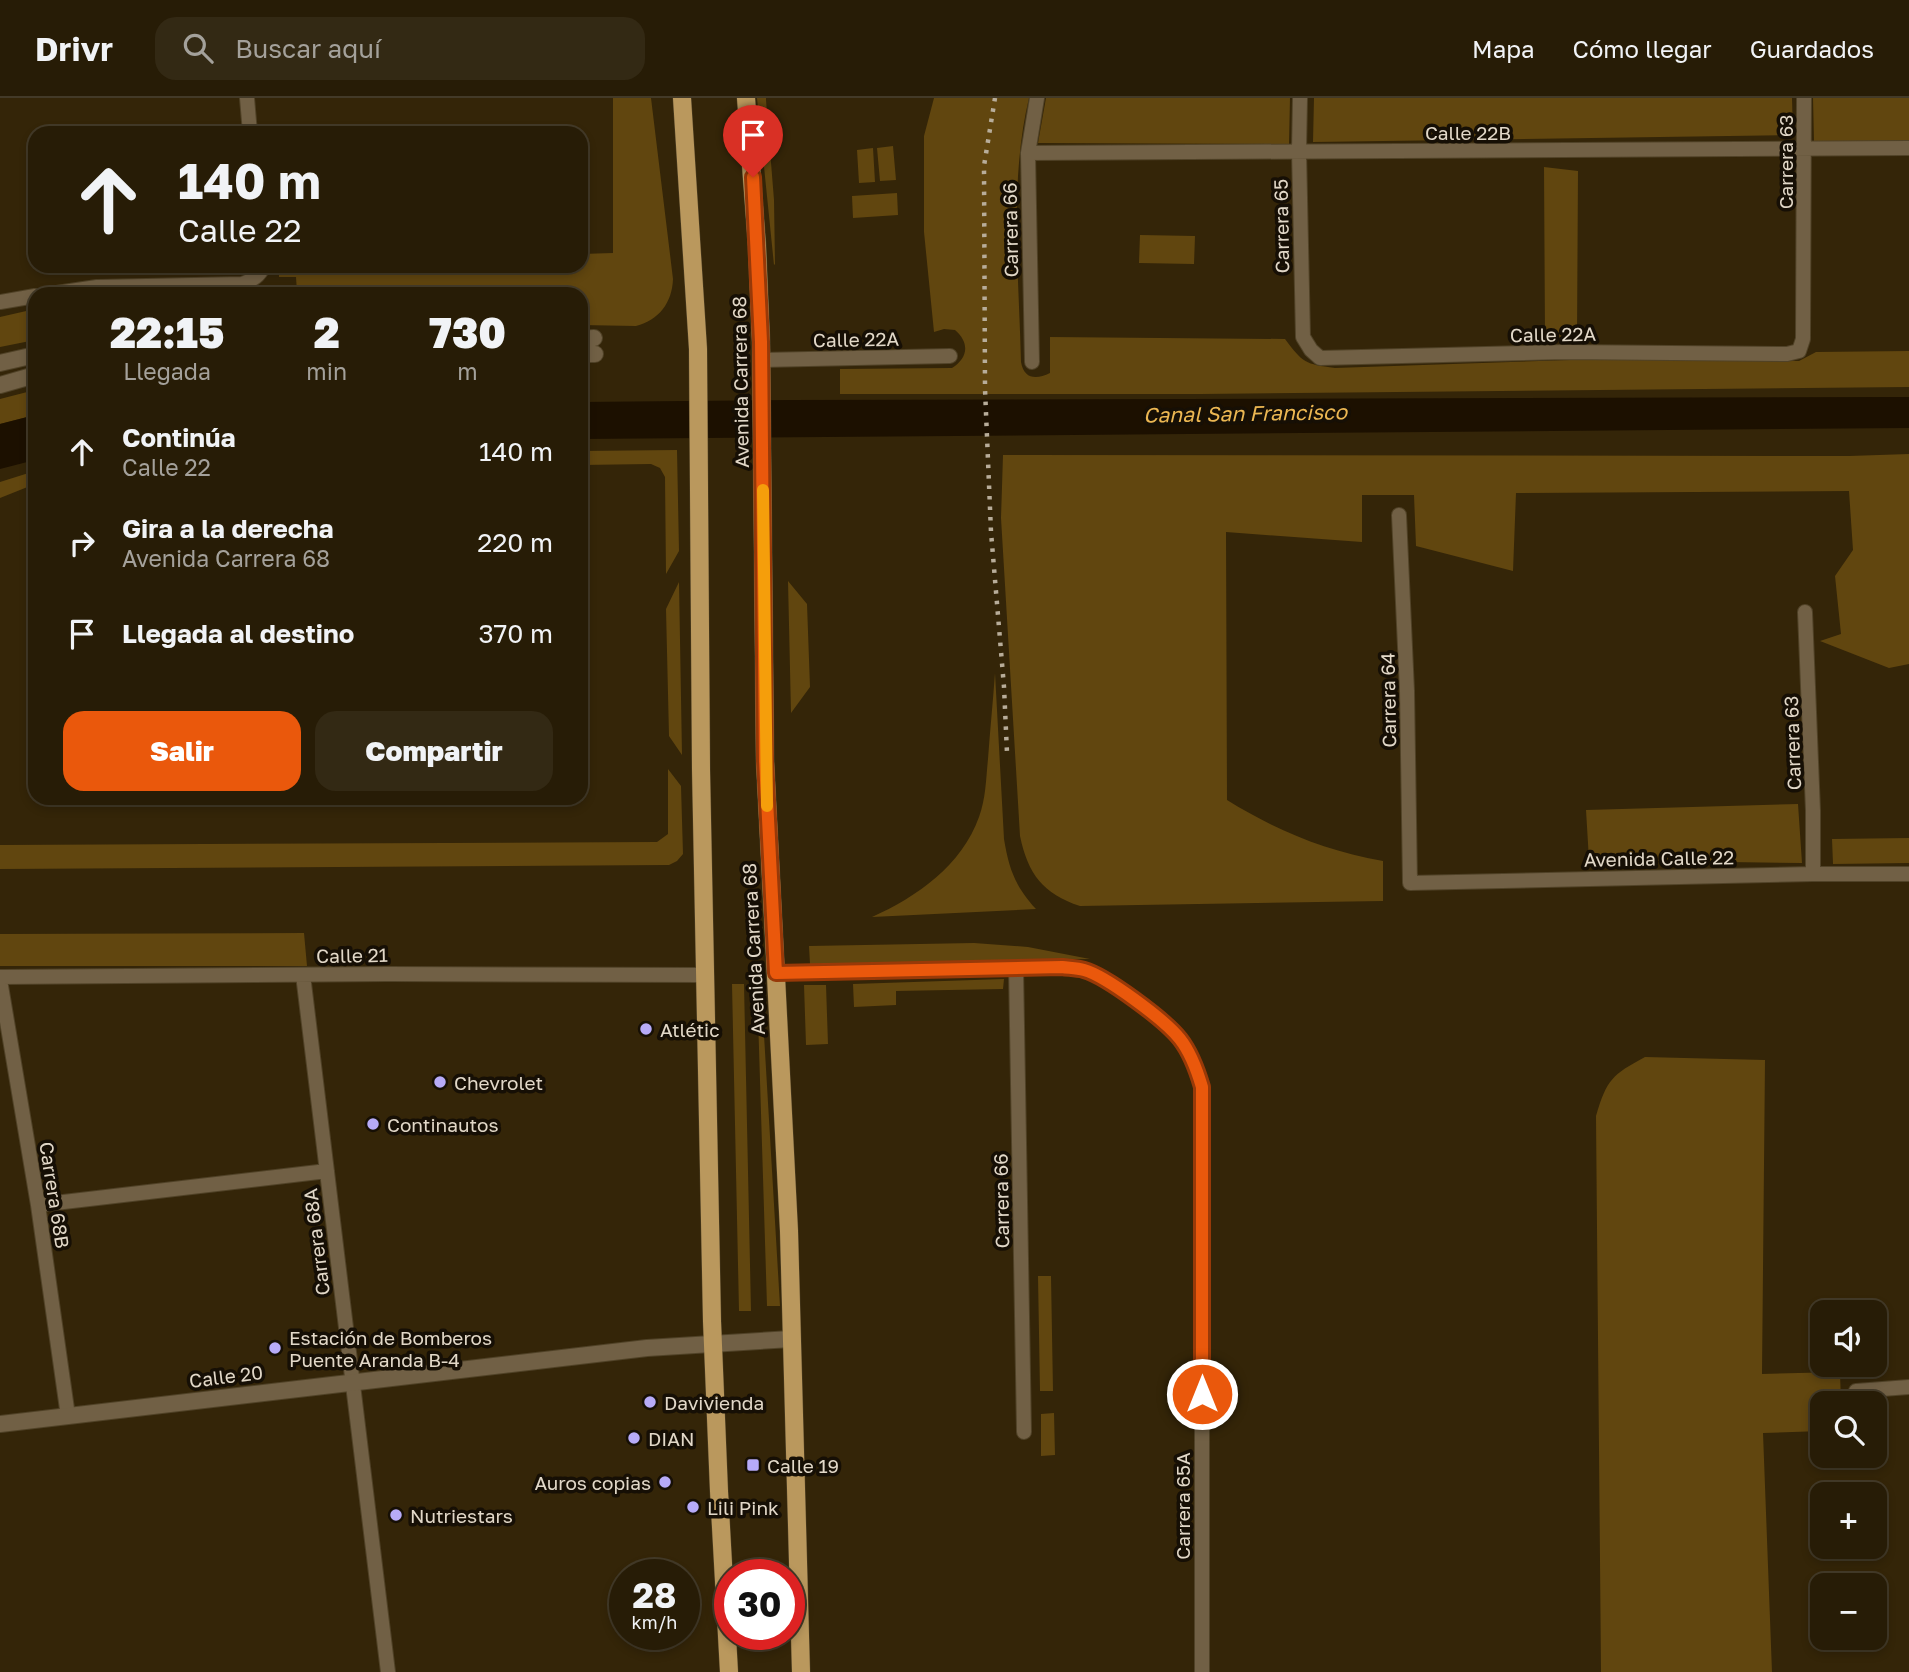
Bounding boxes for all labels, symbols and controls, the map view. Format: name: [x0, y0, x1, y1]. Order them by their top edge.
search box: [155, 17, 645, 80]
text: Drivr: [35, 29, 113, 68]
icon: search: [179, 29, 217, 67]
text: Buscar aquí: [235, 33, 381, 64]
text: Mapa: [1472, 34, 1535, 63]
text: Cómo llegar: [1573, 34, 1712, 63]
text: Guardados: [1750, 34, 1874, 63]
pin: [723, 105, 783, 177]
street label: Carrera 63: [1774, 115, 1797, 209]
icon: arrive: [734, 116, 772, 154]
street label: Calle 22B: [1425, 121, 1511, 144]
text: 140 m: [178, 151, 321, 210]
icon: ahead: [63, 154, 154, 245]
street label: Carrera 65: [1269, 179, 1293, 273]
street label: Carrera 66: [998, 182, 1022, 278]
text: Calle 22: [178, 211, 302, 249]
street label: Avenida Carrera 68: [727, 296, 753, 468]
text: 22:15: [110, 307, 224, 357]
text: 2: [314, 307, 340, 357]
text: 730: [429, 307, 506, 357]
street label: Calle 22A: [1510, 322, 1597, 346]
street label: Calle 22A: [813, 327, 900, 351]
text: Llegada: [123, 357, 211, 385]
text: min: [306, 357, 347, 385]
text: m: [457, 357, 478, 385]
water label: Canal San Francisco: [1143, 398, 1349, 428]
text: Continúa: [122, 422, 236, 453]
icon: ahead: [63, 433, 101, 471]
text: 140 m: [479, 436, 553, 467]
text: Calle 22: [122, 453, 211, 481]
text: Gira a la derecha: [122, 513, 334, 544]
icon: right: [63, 524, 101, 562]
text: 220 m: [477, 527, 553, 558]
text: Avenida Carrera 68: [122, 544, 330, 572]
icon: arrive: [63, 615, 101, 653]
text: Llegada al destino: [122, 618, 354, 649]
text: 370 m: [478, 618, 553, 649]
street label: Carrera 64: [1376, 652, 1400, 748]
street label: Carrera 63: [1779, 695, 1805, 791]
button: Salir: [63, 711, 301, 791]
button: Compartir: [315, 711, 553, 791]
street label: Avenida Calle 22: [1584, 845, 1734, 871]
street label: Avenida Carrera 68: [737, 863, 769, 1035]
street label: Calle 21: [316, 943, 388, 967]
place label: Atlétic: [660, 1018, 720, 1041]
marker: Atlétic: [638, 1021, 654, 1037]
place label: Chevrolet: [454, 1071, 543, 1094]
marker: Chevrolet: [432, 1074, 448, 1090]
place label: Continautos: [387, 1113, 499, 1136]
marker: Continautos: [365, 1116, 381, 1132]
street label: Carrera 68B: [35, 1140, 75, 1250]
street label: Carrera 66: [989, 1153, 1013, 1249]
street label: Carrera 68A: [298, 1187, 334, 1297]
map controls: [1810, 1300, 1887, 1650]
button: sound: [1810, 1300, 1887, 1377]
place label: Estación de Bomberos Puente Aranda B-4: [289, 1326, 492, 1371]
marker: Estación de Bomberos Puente Aranda B-4: [267, 1340, 283, 1356]
position arrow: [1165, 1357, 1239, 1431]
street label: Calle 20: [188, 1360, 264, 1392]
place label: Davivienda: [664, 1391, 764, 1414]
button: search: [1810, 1391, 1887, 1468]
marker: Davivienda: [642, 1394, 658, 1410]
place label: DIAN: [648, 1427, 694, 1450]
marker: DIAN: [626, 1430, 642, 1446]
street label: Carrera 65A: [1171, 1452, 1194, 1560]
place label: Calle 19: [767, 1454, 839, 1477]
marker: Calle 19: [745, 1457, 761, 1473]
place label: Auros copias: [534, 1471, 651, 1494]
marker: Auros copias: [657, 1474, 673, 1490]
button: +: [1810, 1482, 1887, 1559]
place label: Lili Pink: [707, 1496, 779, 1519]
marker: Lili Pink: [685, 1499, 701, 1515]
place label: Nutriestars: [410, 1504, 513, 1527]
marker: Nutriestars: [388, 1507, 404, 1523]
speed limit sign: 30: [714, 1559, 805, 1650]
button: −: [1810, 1573, 1887, 1650]
text: 28: [633, 1574, 676, 1616]
text: km/h: [632, 1611, 677, 1633]

